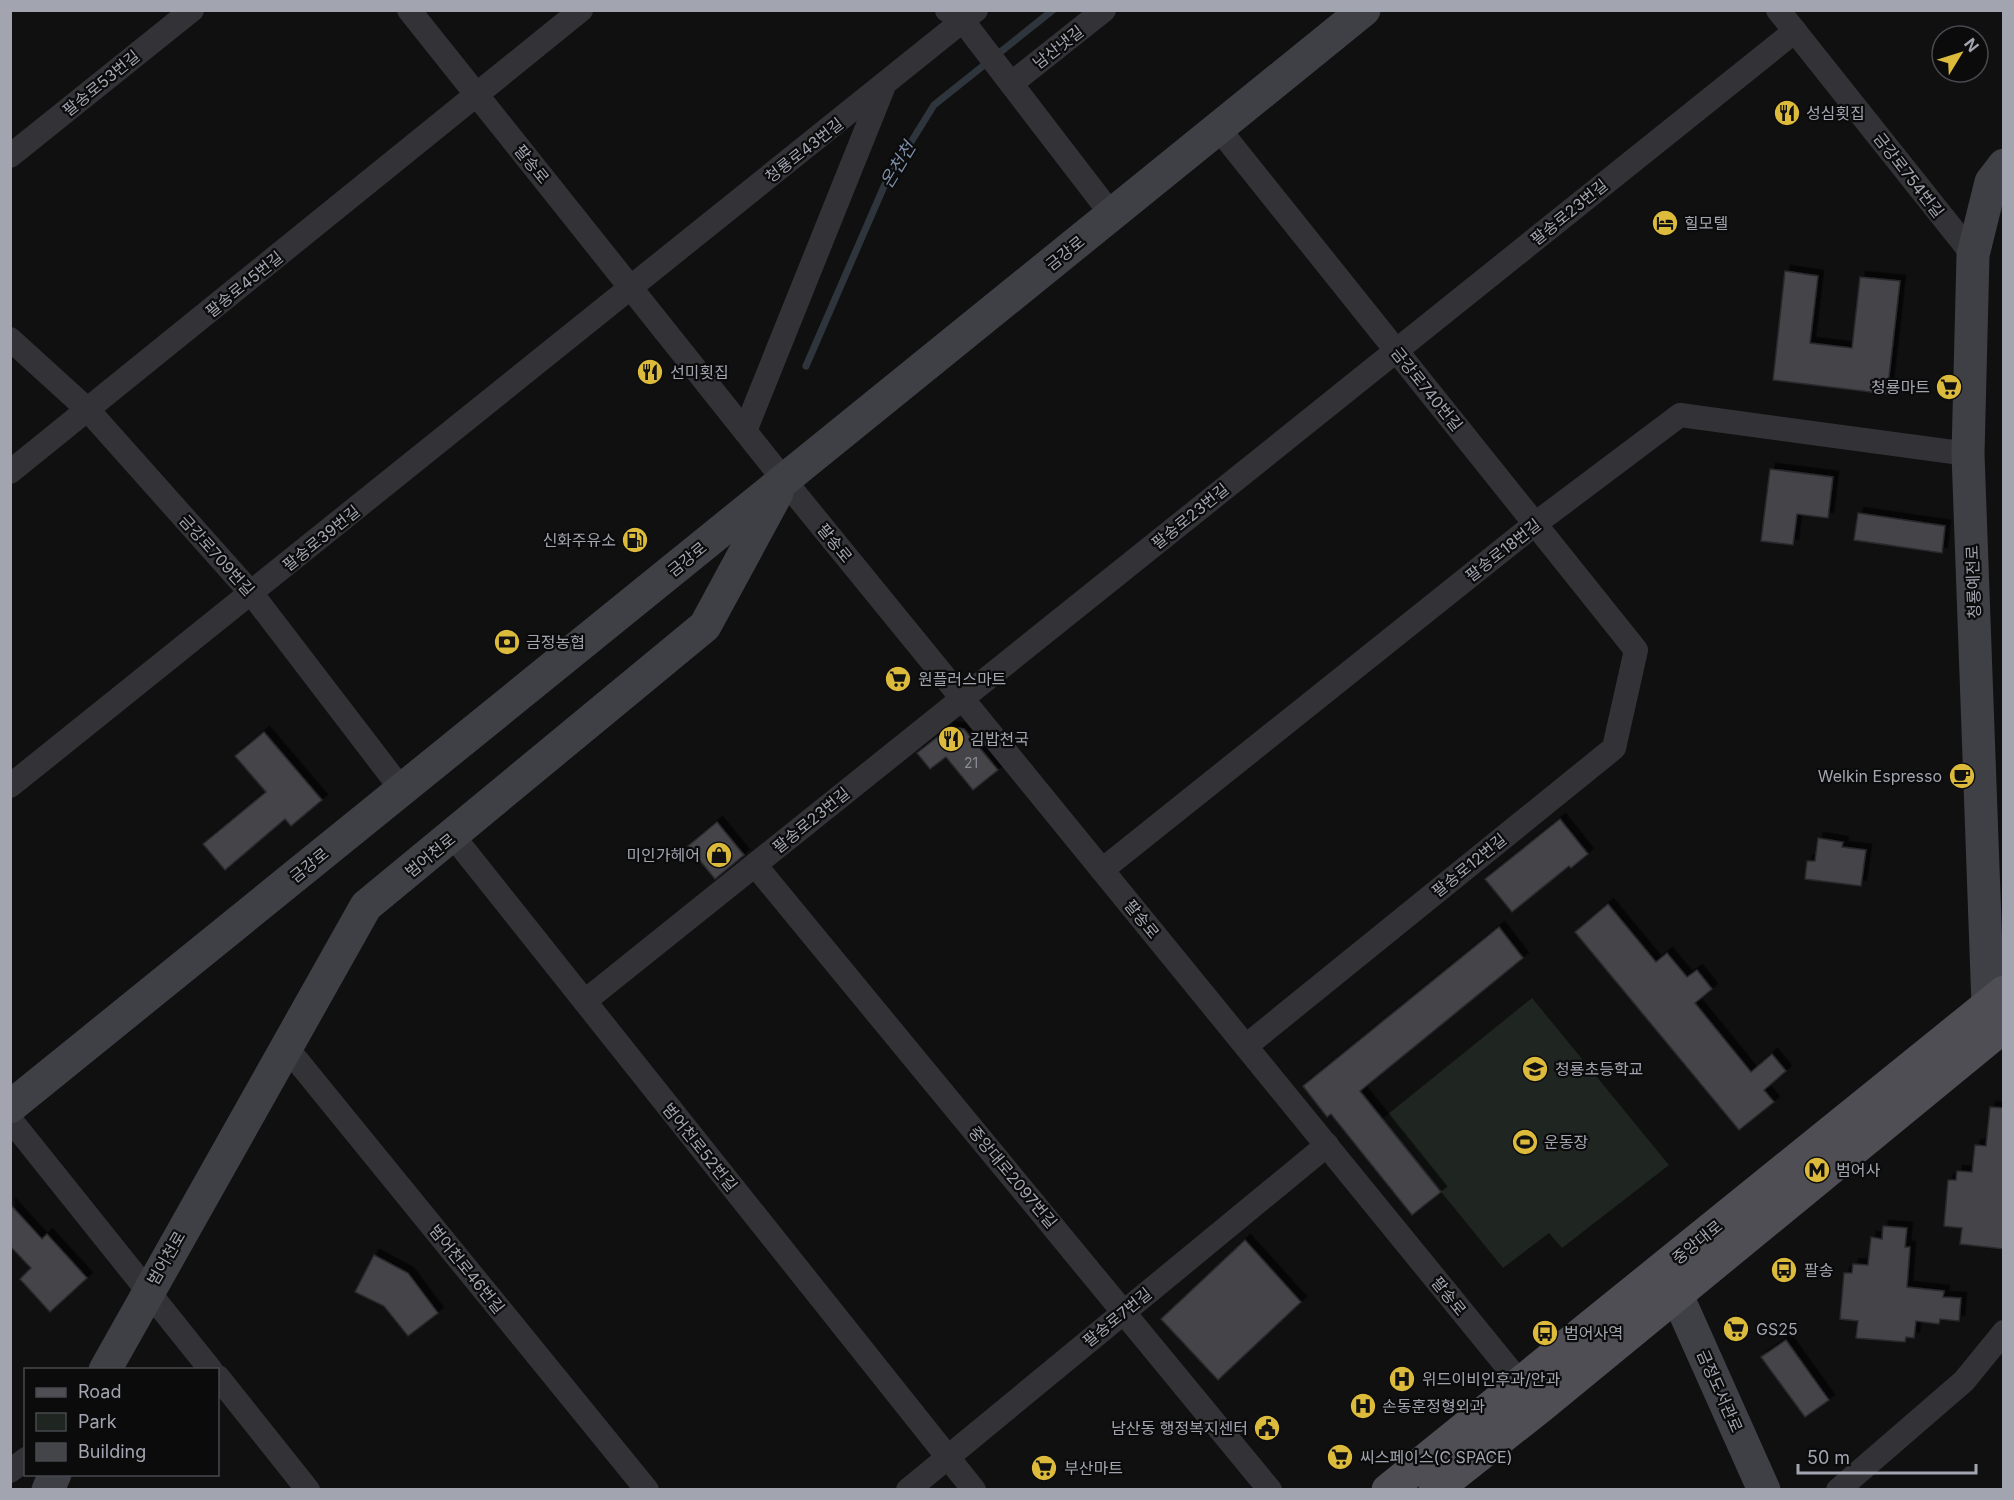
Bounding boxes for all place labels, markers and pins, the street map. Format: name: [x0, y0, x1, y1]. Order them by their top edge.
restaurant icon: 성심횟집: [1772, 98, 1802, 128]
place label: 성심횟집: [1806, 103, 1865, 123]
hotel icon: 힐모텔: [1650, 208, 1680, 238]
place label: 힐모텔: [1684, 213, 1728, 233]
restaurant icon: 선미횟집: [635, 357, 665, 387]
place label: 선미횟집: [670, 362, 729, 382]
supermarket icon: 청룡마트: [1934, 372, 1964, 402]
place label: 청룡마트: [1871, 377, 1930, 397]
fuel station icon: 신화주유소: [620, 525, 650, 555]
place label: 신화주유소: [542, 530, 616, 550]
bank icon: 금정농협: [492, 627, 522, 657]
place label: 금정농협: [526, 632, 585, 652]
supermarket icon: 원플러스마트: [883, 664, 913, 694]
place label: 원플러스마트: [918, 669, 1006, 689]
restaurant icon: 김밥천국: [936, 724, 966, 754]
place label: 김밥천국: [970, 729, 1029, 749]
cafe icon: Welkin Espresso: [1947, 761, 1977, 791]
place label: Welkin Espresso: [1818, 766, 1942, 786]
shop icon: 미인가헤어: [704, 840, 734, 870]
place label: 미인가헤어: [626, 845, 700, 865]
school or university icon: 청룡초등학교: [1520, 1054, 1550, 1084]
place label: 청룡초등학교: [1555, 1059, 1643, 1079]
sports icon: 운동장: [1510, 1127, 1540, 1157]
place label: 운동장: [1544, 1132, 1588, 1152]
metro station icon: 범어사: [1802, 1155, 1832, 1185]
place label: 범어사: [1836, 1160, 1880, 1180]
bus stop icon: 팔송: [1769, 1255, 1799, 1285]
place label: 팔송: [1804, 1260, 1833, 1280]
supermarket icon: GS25: [1721, 1314, 1751, 1344]
bus stop icon: 범어사역: [1530, 1318, 1560, 1348]
place label: GS25: [1756, 1319, 1798, 1339]
place label: 범어사역: [1564, 1323, 1623, 1343]
hospital icon: 위드이비인후과/안과: [1387, 1364, 1417, 1394]
place label: 위드이비인후과/안과: [1422, 1369, 1561, 1389]
hospital icon: 손동훈정형외과: [1348, 1391, 1378, 1421]
place label: 손동훈정형외과: [1382, 1396, 1485, 1416]
public building icon: 남산동 행정복지센터: [1252, 1413, 1282, 1443]
place label: 남산동 행정복지센터: [1111, 1418, 1248, 1438]
supermarket icon: 씨스페이스(C SPACE): [1325, 1442, 1355, 1472]
place label: 씨스페이스(C SPACE): [1360, 1447, 1513, 1467]
supermarket icon: 부산마트: [1029, 1453, 1059, 1483]
place label: 부산마트: [1064, 1458, 1123, 1478]

